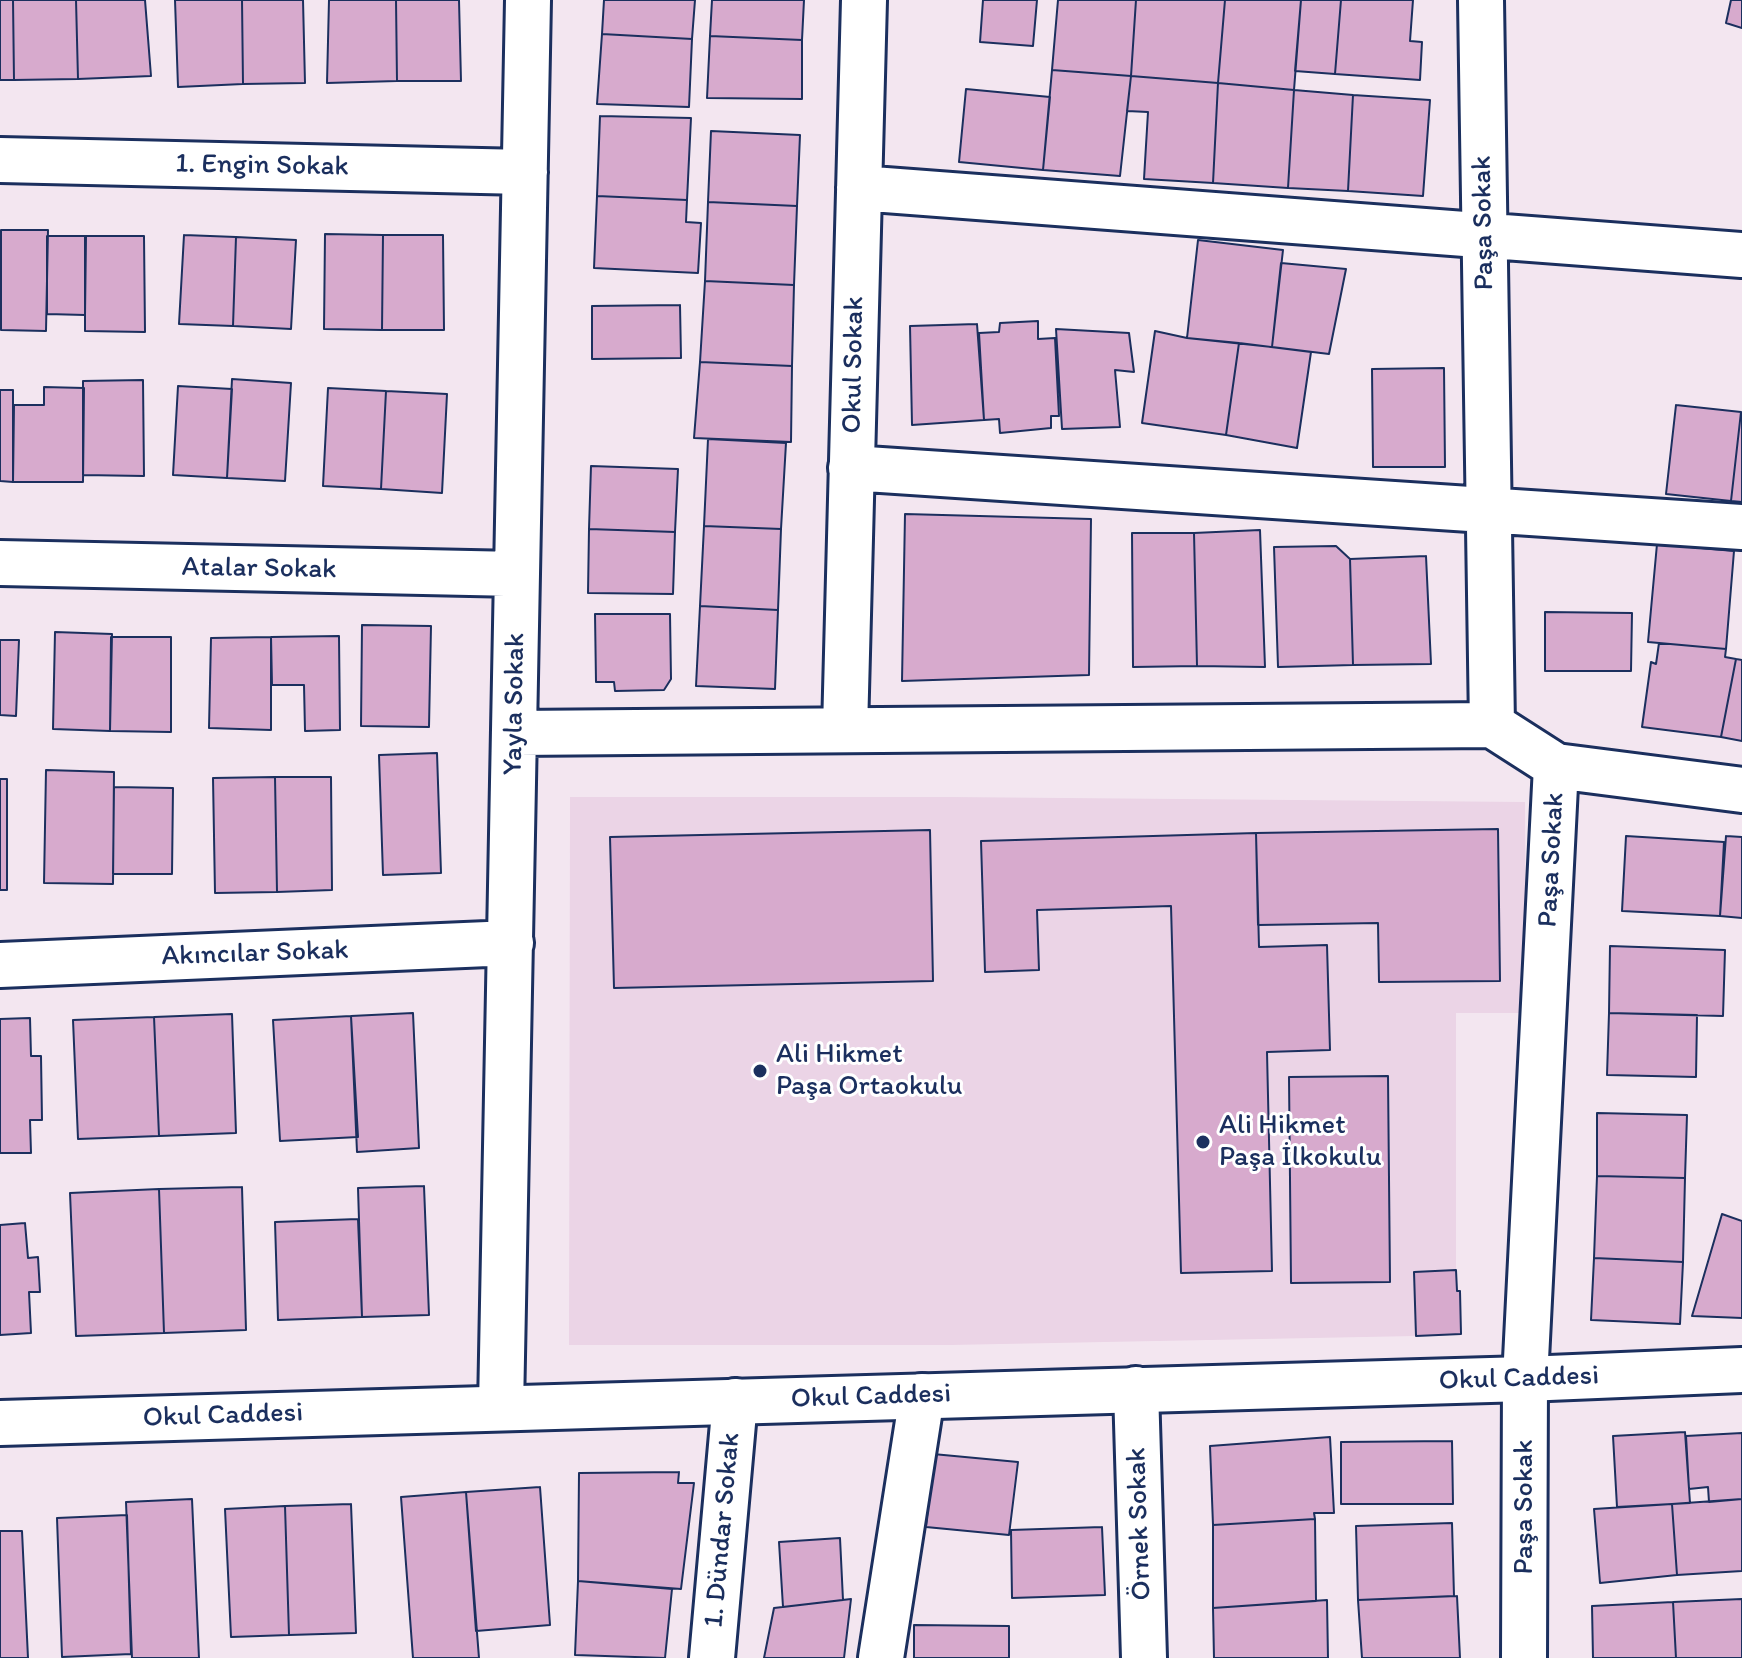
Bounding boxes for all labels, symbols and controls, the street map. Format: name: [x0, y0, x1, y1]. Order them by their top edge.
street label: 1. Engin Sokak: [175, 148, 349, 184]
street label: Paşa Sokak: [1466, 155, 1502, 291]
street label: Okul Sokak: [836, 296, 872, 434]
street label: Atalar Sokak: [181, 551, 337, 587]
street label: Yayla Sokak: [497, 633, 533, 775]
street label: Paşa Sokak: [1532, 792, 1572, 928]
street label: Akıncılar Sokak: [161, 934, 349, 974]
place label: Ali Hikmet Paşa Ortaokulu: [776, 1038, 962, 1104]
marker: Ali Hikmet Paşa Ortaokulu: [751, 1062, 769, 1080]
place label: Ali Hikmet Paşa İlkokulu: [1219, 1109, 1381, 1175]
marker: Ali Hikmet Paşa İlkokulu: [1194, 1133, 1212, 1151]
street label: Okul Caddesi: [1438, 1359, 1600, 1399]
street label: Okul Caddesi: [790, 1377, 952, 1417]
street label: Okul Caddesi: [142, 1396, 304, 1436]
street label: 1. Dündar Sokak: [698, 1431, 748, 1629]
street label: Paşa Sokak: [1508, 1440, 1542, 1574]
street label: Örnek Sokak: [1121, 1447, 1159, 1601]

